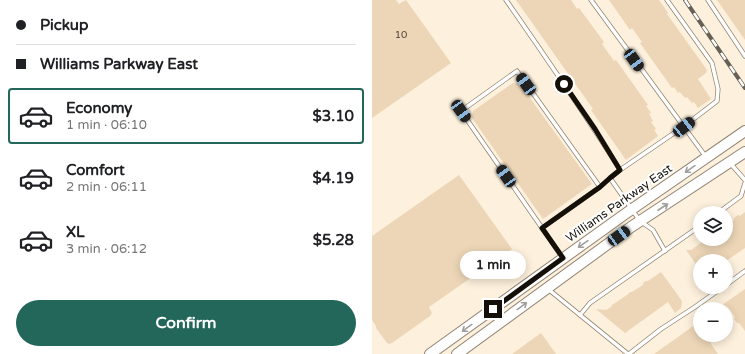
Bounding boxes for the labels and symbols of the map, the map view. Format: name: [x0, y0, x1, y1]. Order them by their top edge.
house number: 10: [395, 29, 407, 41]
car: [622, 47, 646, 73]
car: [514, 71, 538, 97]
route start: [555, 75, 573, 93]
car: [449, 98, 473, 124]
car: [671, 115, 697, 139]
street label: Williams Parkway East: [563, 161, 675, 245]
car: [494, 163, 518, 189]
one-way arrow: [685, 165, 696, 173]
one-way arrow: [657, 202, 668, 211]
car: [606, 224, 632, 248]
one-way arrow: [578, 240, 589, 248]
callout: 1 min: [460, 251, 526, 279]
route end: [484, 300, 502, 318]
one-way arrow: [517, 302, 528, 310]
one-way arrow: [461, 324, 472, 332]

